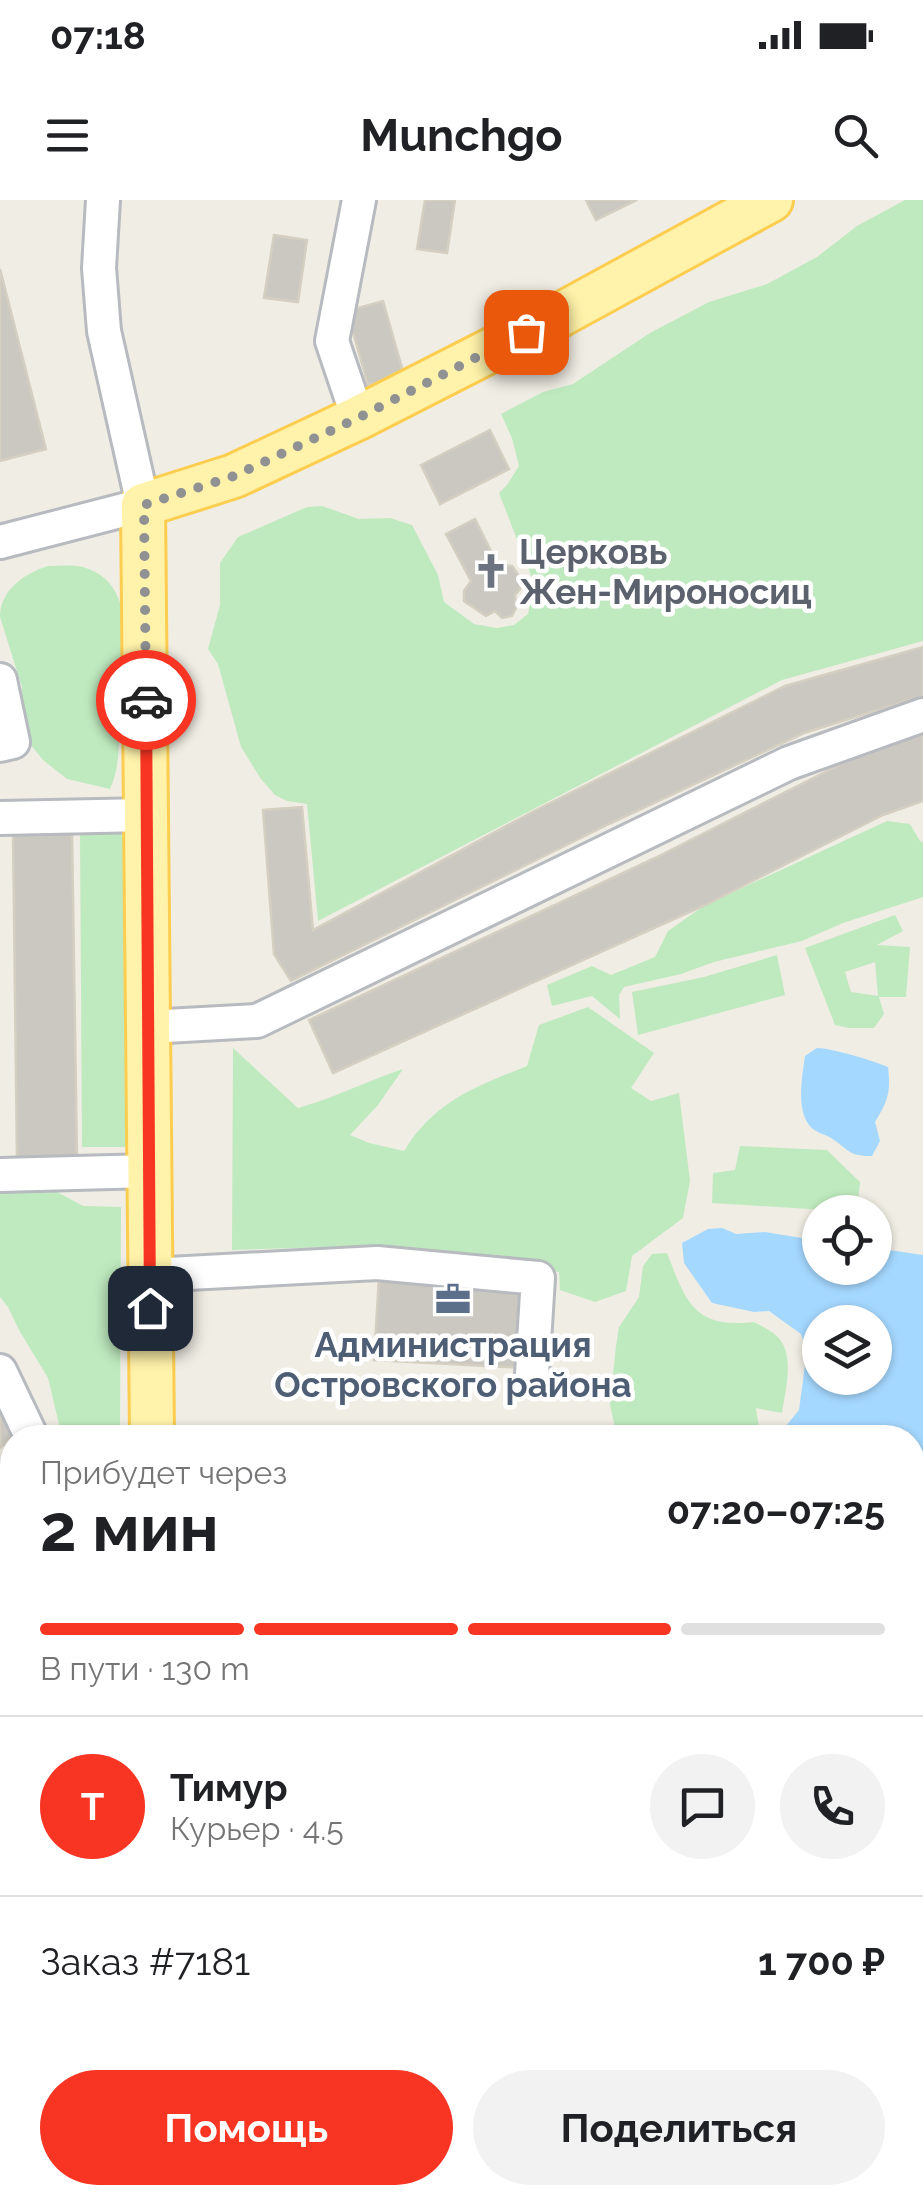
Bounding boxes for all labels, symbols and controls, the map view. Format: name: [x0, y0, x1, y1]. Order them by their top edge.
text: 07:18: [50, 13, 146, 58]
icon: menu: [40, 108, 95, 163]
icon: search: [828, 108, 883, 163]
text: Munchgo: [360, 109, 563, 162]
pin: [484, 290, 569, 375]
icon: bag: [499, 305, 554, 360]
place label: Церковь Жен-Мироносиц: [519, 531, 812, 612]
church icon: Церковь Жен-Мироносиц: [472, 552, 510, 590]
courier: [96, 650, 196, 750]
icon: car: [119, 673, 174, 728]
map controls: [802, 1195, 892, 1395]
button: locate: [802, 1195, 892, 1285]
pin: [108, 1266, 193, 1351]
office icon: Администрация Островского района: [434, 1280, 472, 1318]
icon: home: [123, 1281, 178, 1336]
button: layers: [802, 1305, 892, 1395]
place label: Администрация Островского района: [274, 1324, 632, 1405]
text: Прибудет через: [40, 1454, 287, 1491]
text: 07:20–07:25: [667, 1488, 885, 1533]
text: 2 мин: [40, 1490, 219, 1566]
text: В пути · 130 m: [40, 1650, 250, 1687]
button: chat: [650, 1754, 755, 1859]
button: phone: [780, 1754, 885, 1859]
text: Тимур: [170, 1765, 288, 1810]
text: Т: [81, 1784, 104, 1829]
text: Курьер · 4.5: [170, 1810, 344, 1847]
text: Заказ #7181: [40, 1939, 250, 1984]
text: 1 700 ₽: [758, 1939, 885, 1984]
button: Помощь: [40, 2070, 453, 2185]
button: Поделиться: [473, 2070, 885, 2185]

